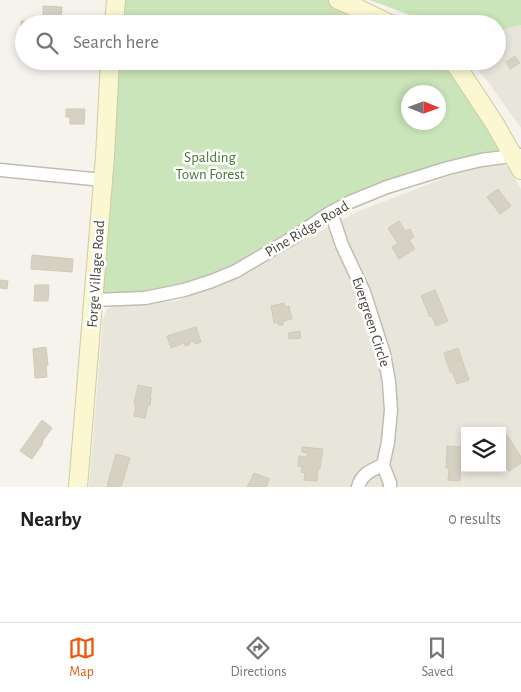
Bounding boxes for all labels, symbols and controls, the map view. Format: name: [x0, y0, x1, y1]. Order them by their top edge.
search box: [15, 15, 506, 70]
icon: search: [33, 29, 61, 57]
text: Search here: [73, 33, 159, 52]
north arrow: [401, 85, 446, 130]
park label: Spalding Town Forest: [175, 150, 245, 182]
street label: Pine Ridge Road: [262, 198, 352, 260]
street label: Forge Village Road: [85, 220, 107, 328]
street label: Evergreen Circle: [349, 275, 393, 369]
map controls: [461, 427, 506, 472]
button: layers: [461, 427, 506, 472]
text: Nearby: [20, 509, 81, 530]
text: 0 results: [448, 511, 501, 527]
tab: Map: [68, 634, 96, 681]
tab: Directions: [231, 634, 286, 681]
tab: Saved: [421, 634, 453, 681]

